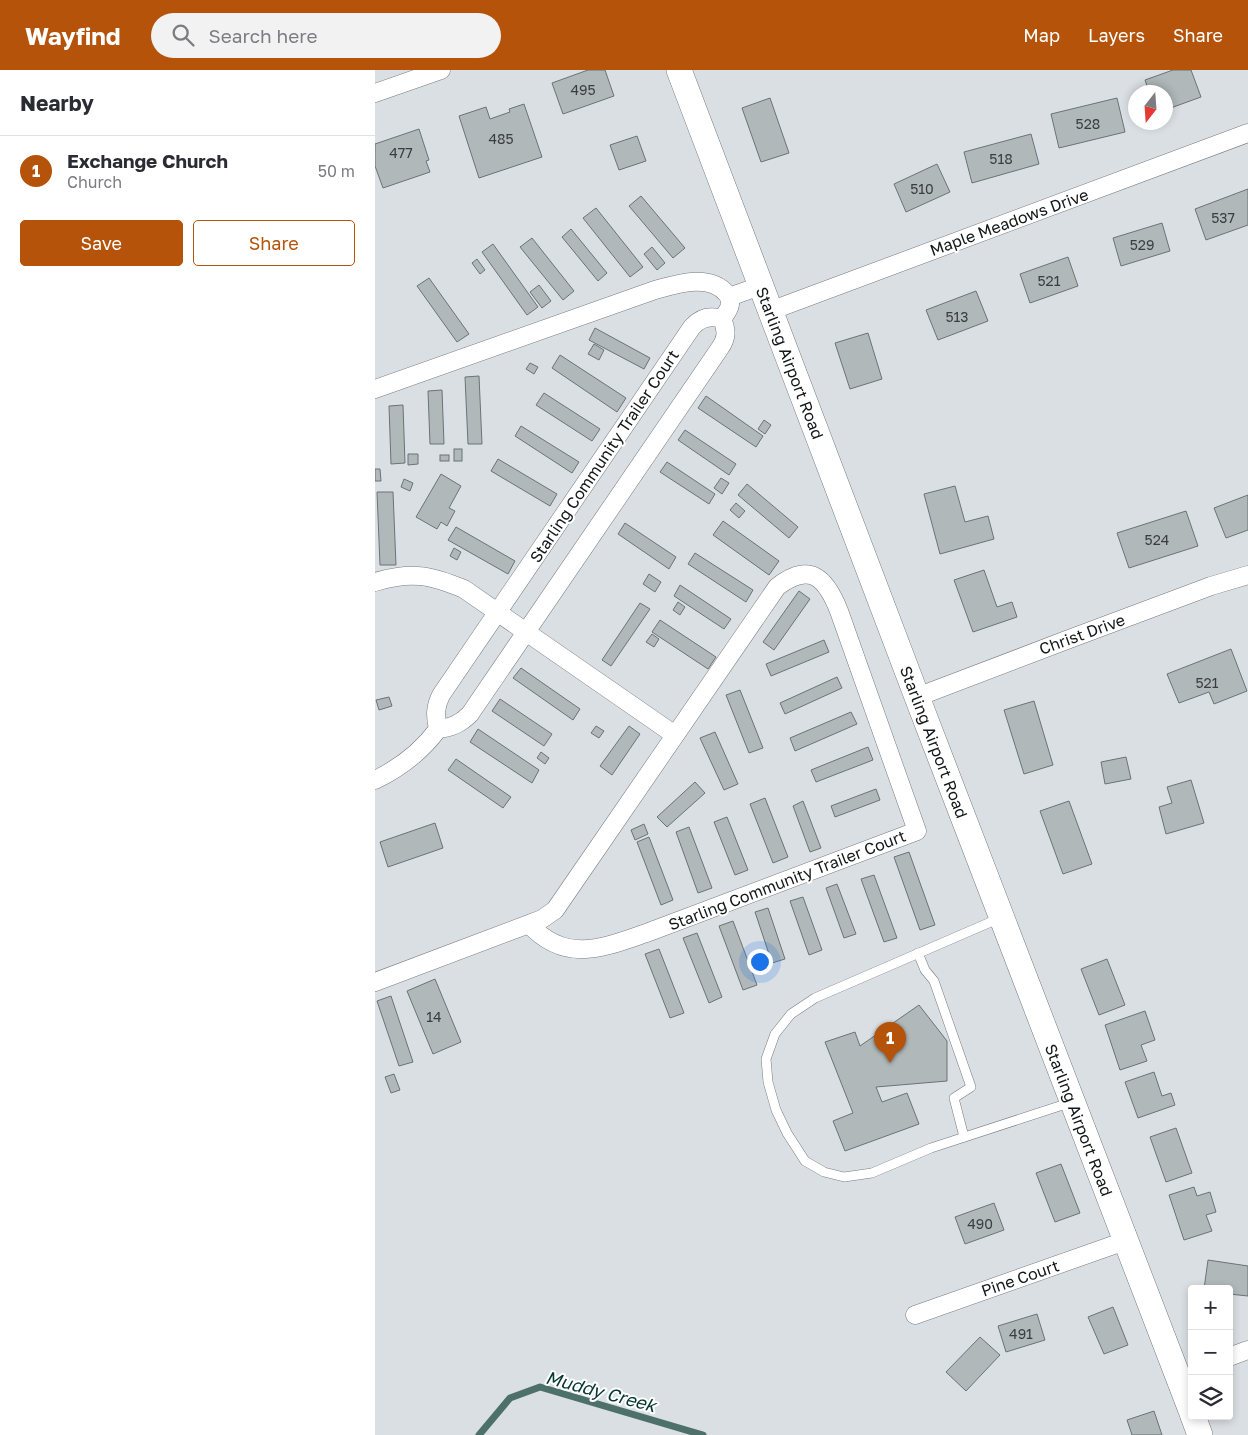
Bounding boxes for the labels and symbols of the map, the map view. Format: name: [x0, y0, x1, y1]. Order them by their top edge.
house number: 495: [570, 81, 596, 98]
north arrow: [1128, 85, 1173, 130]
house number: 528: [1076, 115, 1100, 132]
house number: 485: [488, 130, 514, 147]
house number: 477: [389, 144, 413, 161]
house number: 518: [989, 150, 1013, 167]
house number: 510: [910, 180, 934, 197]
street label: Maple Meadows Drive: [927, 184, 1091, 260]
house number: 537: [1211, 209, 1235, 226]
house number: 529: [1130, 236, 1154, 253]
house number: 521: [1037, 272, 1061, 289]
street label: Starling Airport Road: [752, 284, 828, 442]
house number: 513: [945, 308, 969, 325]
street label: Starling Community Trailer Court: [525, 346, 683, 566]
house number: 524: [1145, 531, 1169, 548]
street label: Christ Drive: [1036, 609, 1128, 659]
street label: Starling Airport Road: [896, 663, 972, 821]
house number: 521: [1195, 674, 1219, 691]
street label: Starling Community Trailer Court: [666, 825, 908, 935]
your location: [747, 949, 773, 975]
house number: 14: [426, 1008, 442, 1025]
pin: 1: [874, 1022, 906, 1063]
street label: Starling Airport Road: [1041, 1041, 1117, 1199]
house number: 490: [967, 1215, 993, 1232]
street label: Pine Court: [978, 1255, 1062, 1301]
house number: 491: [1009, 1325, 1033, 1342]
water label: Muddy Creek: [543, 1366, 660, 1417]

